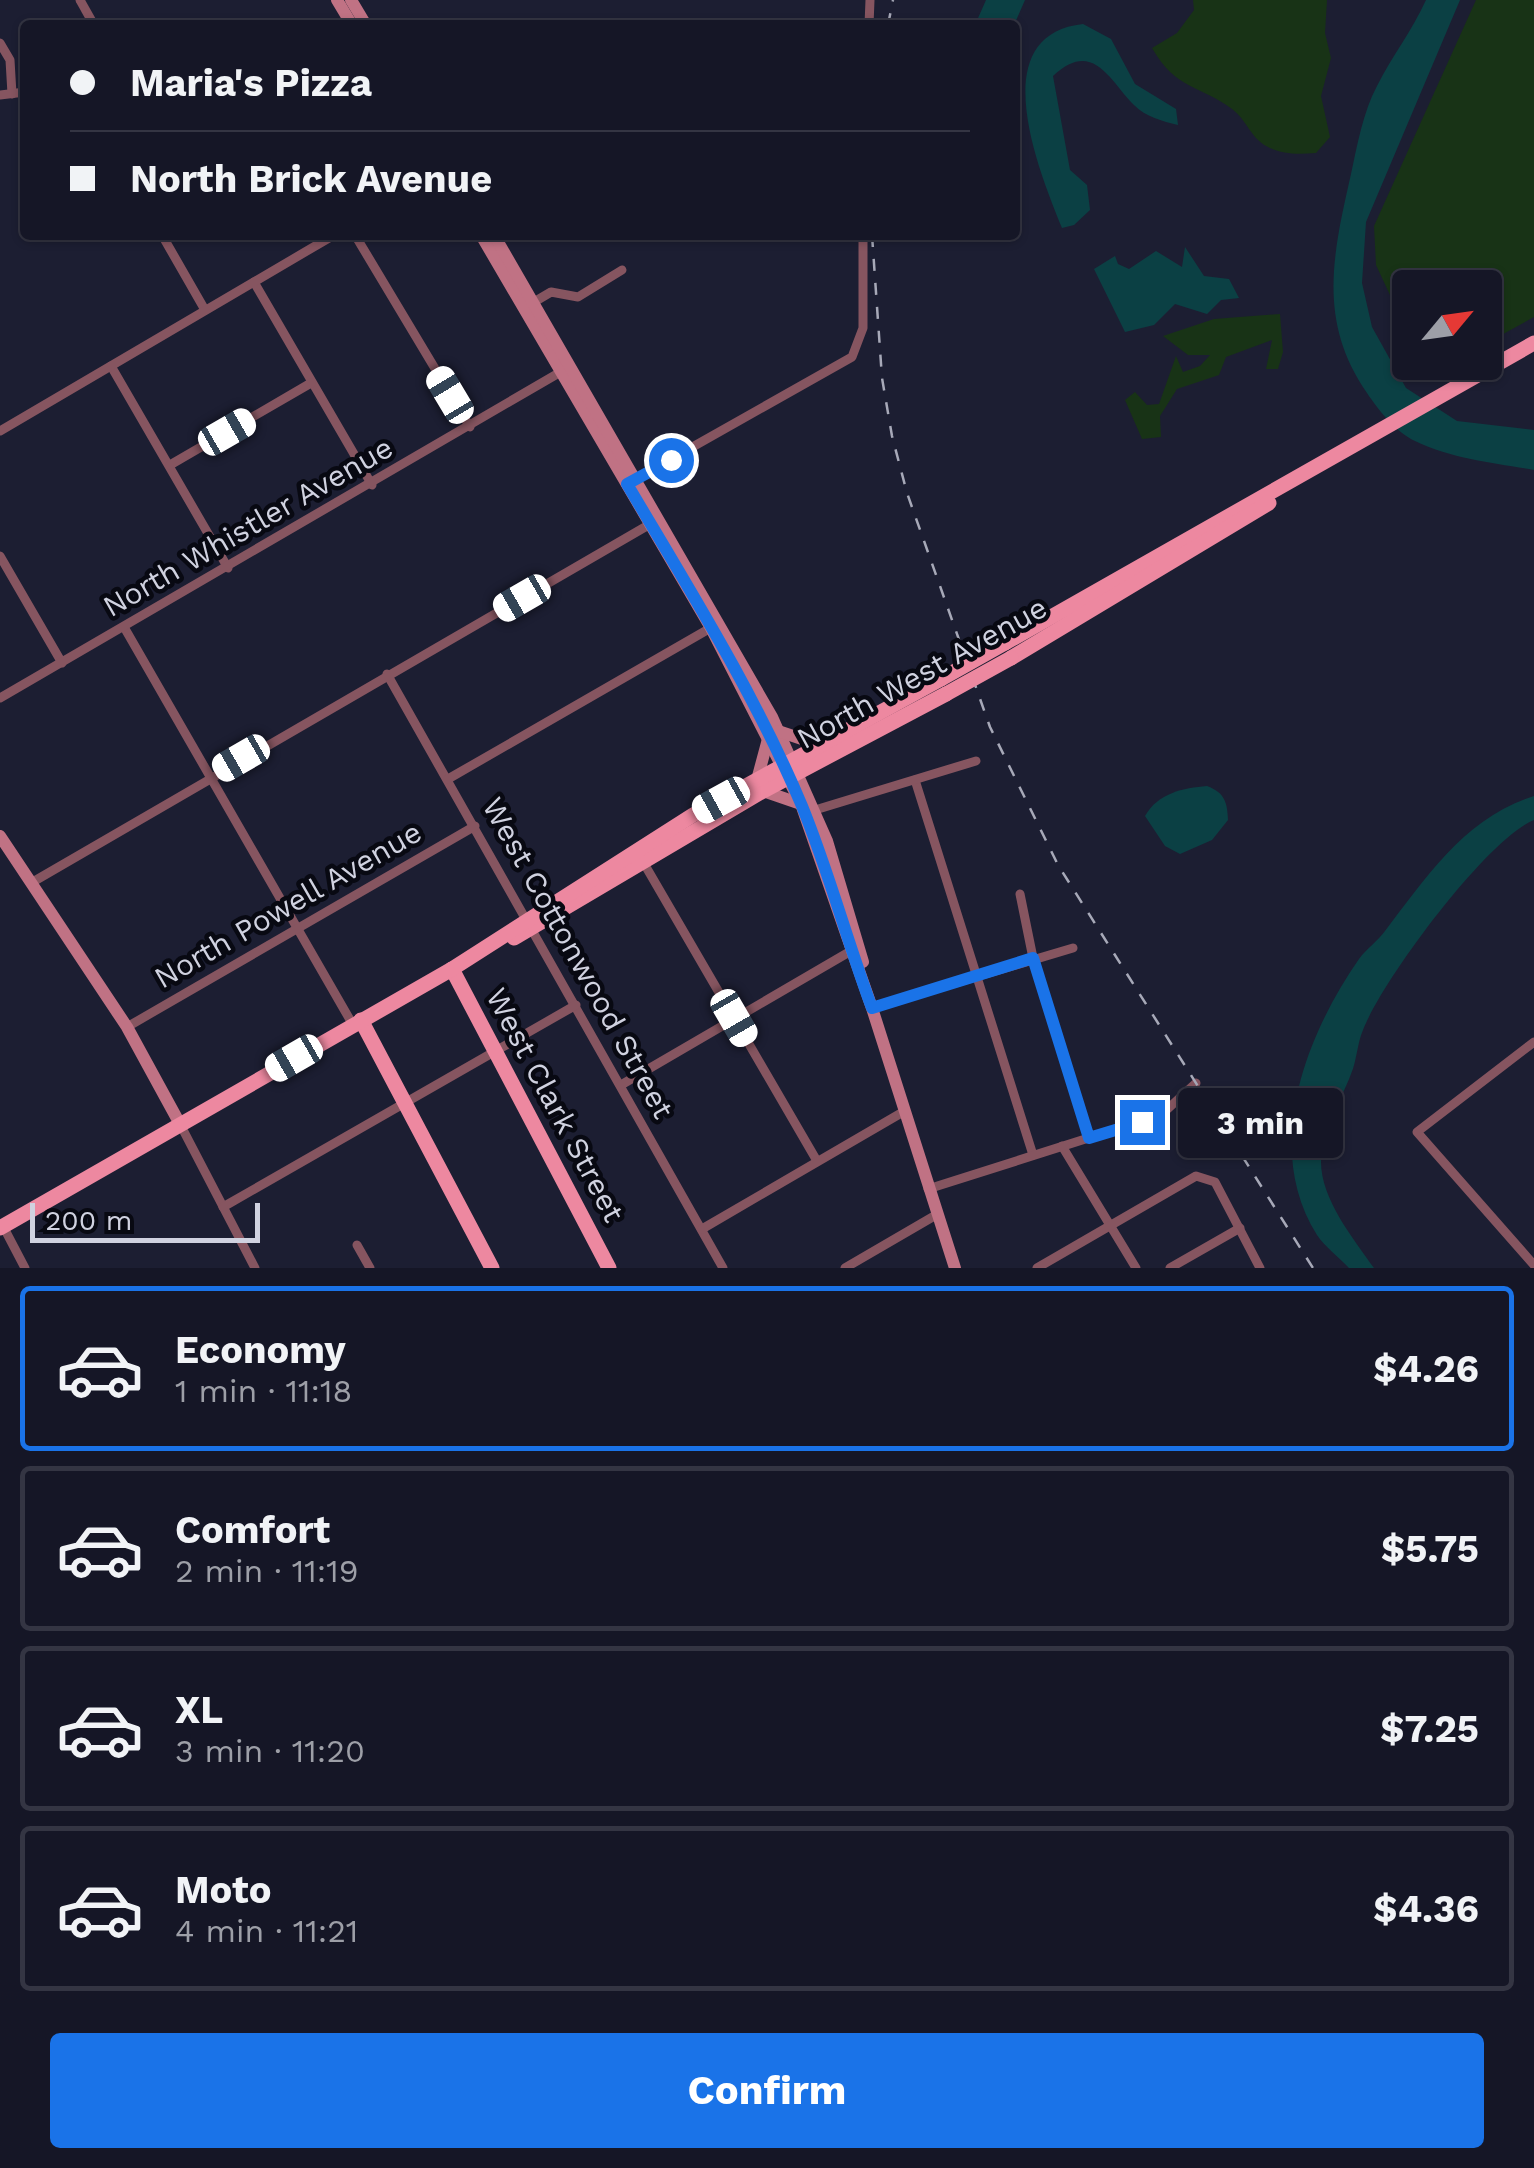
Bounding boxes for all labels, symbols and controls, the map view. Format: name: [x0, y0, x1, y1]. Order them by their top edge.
text: Maria's Pizza: [130, 61, 372, 105]
text: North Brick Avenue: [130, 157, 492, 201]
north arrow: [1392, 270, 1502, 380]
map controls: [1392, 270, 1502, 380]
car: [422, 362, 478, 428]
car: [194, 404, 260, 460]
street label: North Whistler Avenue: [97, 429, 399, 624]
route start: [649, 438, 694, 483]
car: [489, 570, 555, 626]
street label: North West Avenue: [791, 589, 1053, 756]
car: [208, 730, 274, 786]
car: [687, 772, 755, 828]
street label: West Cottonwood Street: [475, 791, 682, 1125]
street label: North Powell Avenue: [148, 814, 427, 995]
street label: West Clark Street: [479, 982, 632, 1228]
car: [706, 985, 762, 1051]
car: [261, 1030, 327, 1086]
callout: 3 min: [1177, 1087, 1342, 1157]
route end: [1120, 1100, 1165, 1145]
text: 3 min: [1217, 1104, 1304, 1142]
scale bar: [30, 1198, 260, 1242]
text: 200 m: [45, 1204, 132, 1237]
icon: car: [55, 1324, 145, 1414]
text: Economy: [175, 1328, 346, 1372]
text: $4.26: [1373, 1347, 1479, 1391]
text: 1 min · 11:18: [175, 1372, 352, 1410]
icon: car: [55, 1504, 145, 1594]
text: Comfort: [175, 1508, 330, 1552]
text: $5.75: [1381, 1527, 1479, 1571]
text: 2 min · 11:19: [175, 1552, 358, 1590]
icon: car: [55, 1684, 145, 1774]
text: XL: [175, 1688, 223, 1732]
text: $7.25: [1380, 1707, 1479, 1751]
text: 3 min · 11:20: [175, 1732, 365, 1770]
icon: car: [55, 1864, 145, 1954]
text: Moto: [175, 1868, 271, 1912]
text: $4.36: [1373, 1887, 1479, 1931]
text: 4 min · 11:21: [175, 1912, 358, 1950]
button: Confirm: [50, 2033, 1484, 2148]

